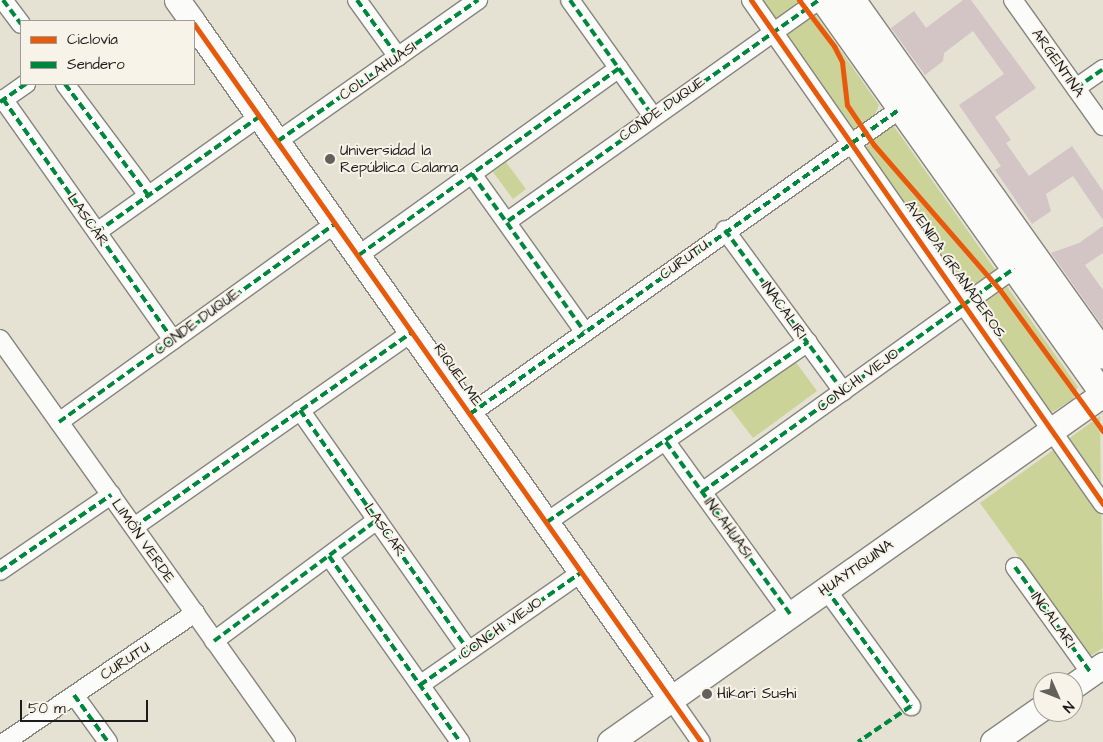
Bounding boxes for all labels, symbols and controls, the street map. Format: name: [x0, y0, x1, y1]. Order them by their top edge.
legend: [20, 20, 195, 85]
street label: ARGENTINA: [1028, 25, 1088, 101]
text: Ciclovía: [67, 29, 118, 50]
street label: COLLAHUASI: [336, 38, 420, 104]
text: Sendero: [67, 54, 125, 75]
street label: CONDE DUQUE: [616, 73, 708, 145]
place label: Universidad la República Calama: [340, 141, 459, 176]
marker: Universidad la República Calama: [324, 153, 336, 165]
street label: LASCAR: [63, 190, 113, 250]
street label: AVENIDA GRANADEROS: [901, 197, 1009, 341]
street label: CURUTU: [656, 236, 712, 284]
street label: INACALIRI: [757, 278, 811, 342]
street label: CONDE DUQUE: [151, 285, 243, 359]
street label: RIQUELME: [430, 340, 486, 410]
street label: CONCHI VIEJO: [814, 344, 902, 416]
street label: INCAHUASI: [700, 494, 756, 562]
street label: LIMÓN VERDE: [107, 496, 179, 586]
street label: LASCAR: [360, 500, 410, 560]
street label: HUAYTIQUINA: [815, 536, 897, 600]
street label: INCALARI: [1027, 588, 1079, 652]
street label: CONCHI VIEJO: [456, 593, 546, 663]
street label: CURUTU: [97, 638, 153, 684]
north arrow: [1033, 672, 1083, 722]
place label: Hikari Sushi: [717, 685, 796, 703]
marker: Hikari Sushi: [701, 688, 713, 700]
scale bar: [22, 690, 150, 722]
text: N: [1058, 697, 1078, 717]
text: 50 m: [28, 698, 66, 719]

